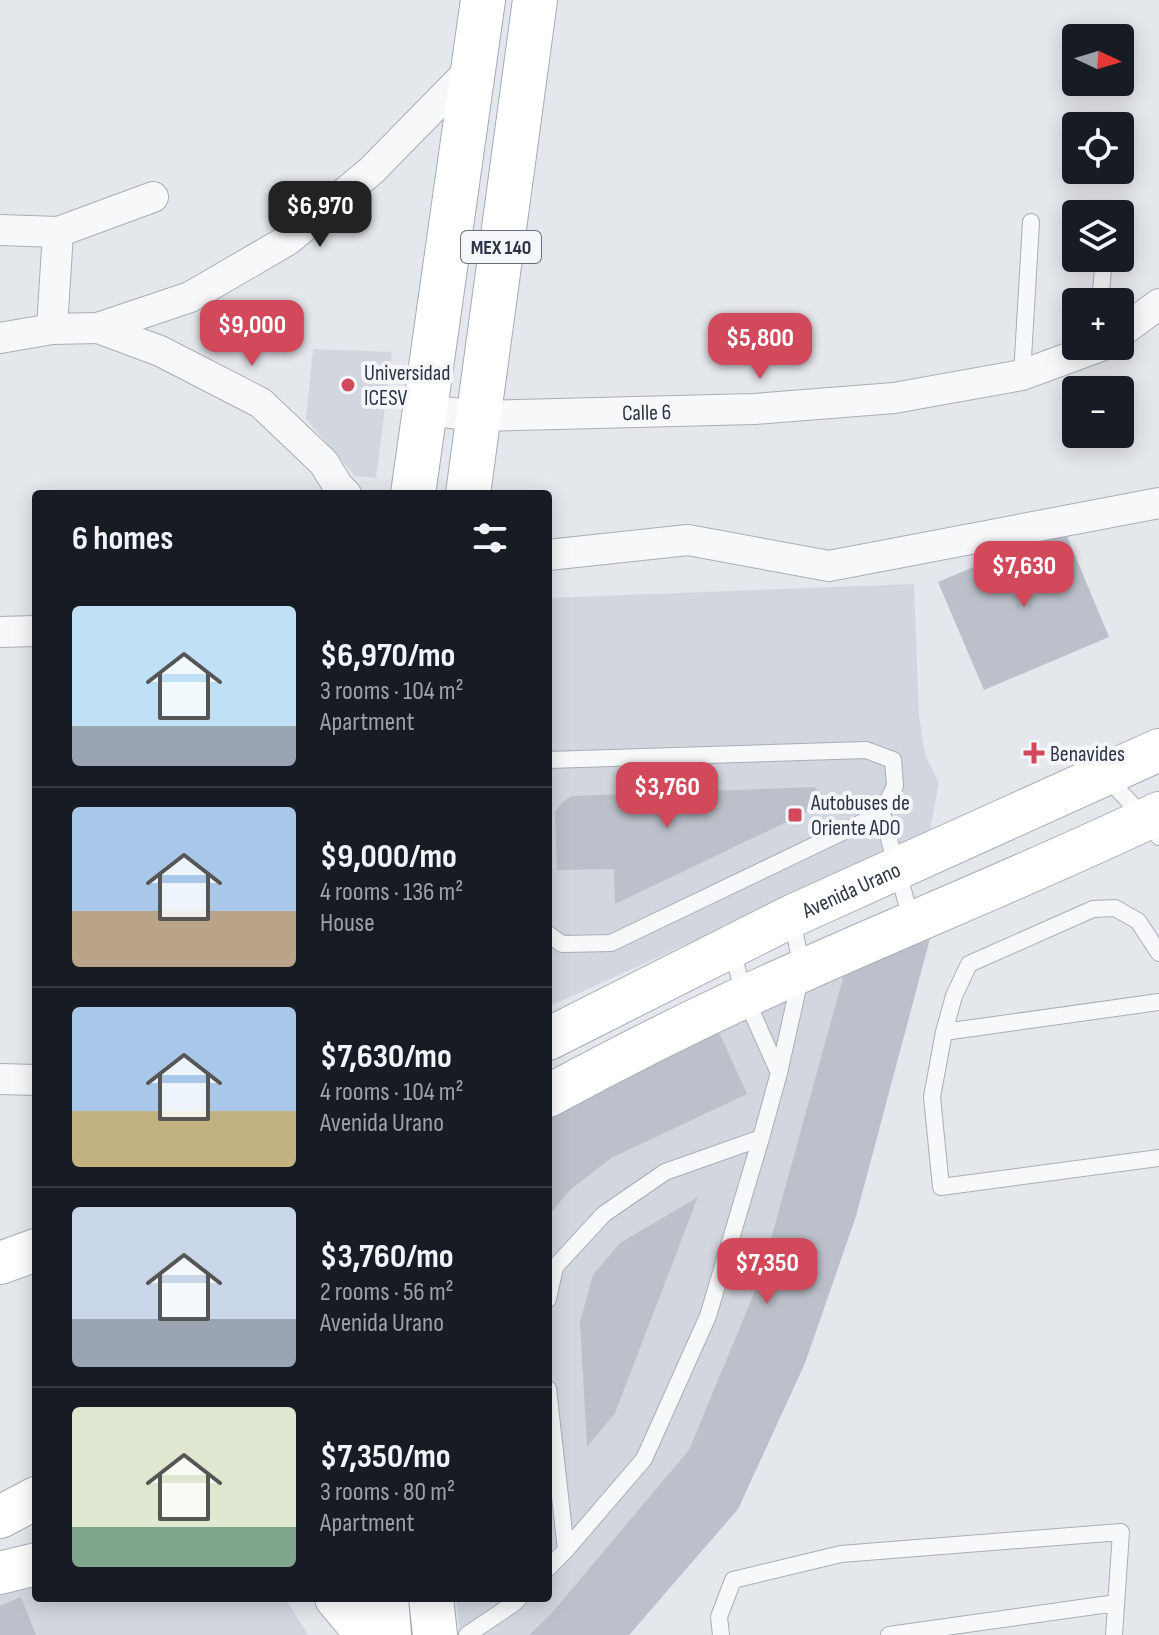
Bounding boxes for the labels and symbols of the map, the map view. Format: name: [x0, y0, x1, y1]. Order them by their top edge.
north arrow: [1062, 24, 1134, 96]
pin: $6,970: [255, 181, 385, 249]
road number: MEX 140: [461, 231, 541, 263]
pin: $9,000: [187, 300, 317, 368]
pin: $5,800: [695, 313, 825, 381]
place label: Universidad ICESV: [364, 360, 450, 412]
marker: Universidad ICESV: [339, 376, 357, 394]
street label: Calle 6: [622, 399, 671, 427]
pin: $7,630: [959, 541, 1089, 609]
place label: Benavides: [1050, 741, 1125, 768]
marker: Benavides: [1025, 744, 1043, 762]
pin: $3,760: [602, 762, 732, 830]
place label: Autobuses de Oriente ADO: [810, 790, 910, 842]
marker: Autobuses de Oriente ADO: [786, 806, 804, 824]
street label: Avenida Urano: [797, 857, 905, 925]
pin: $7,350: [702, 1238, 832, 1306]

